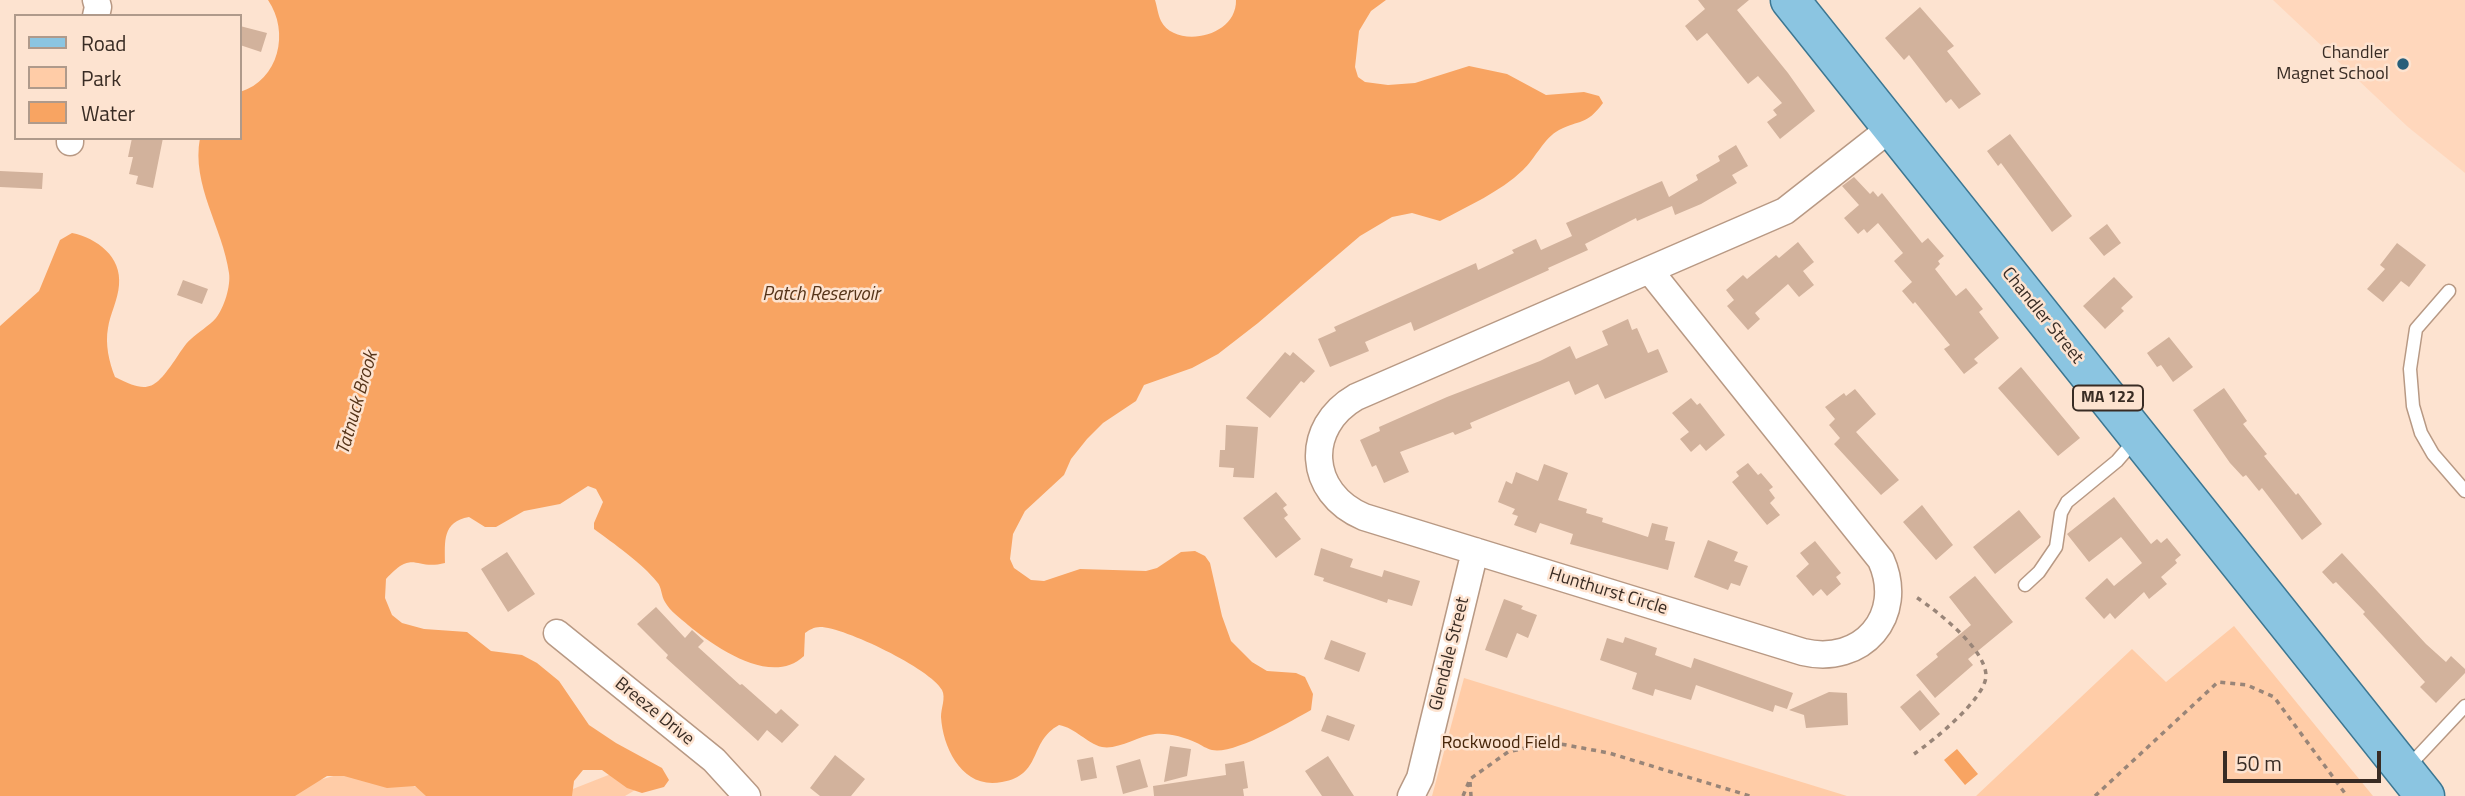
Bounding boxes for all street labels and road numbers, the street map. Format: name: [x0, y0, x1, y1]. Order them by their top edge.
street label: Chandler Street: [1997, 264, 2087, 368]
road number: MA 122: [2073, 386, 2143, 410]
street label: Hunthurst Circle: [1546, 564, 1670, 620]
street label: Glendale Street: [1425, 595, 1475, 713]
street label: Breeze Drive: [610, 673, 698, 751]

